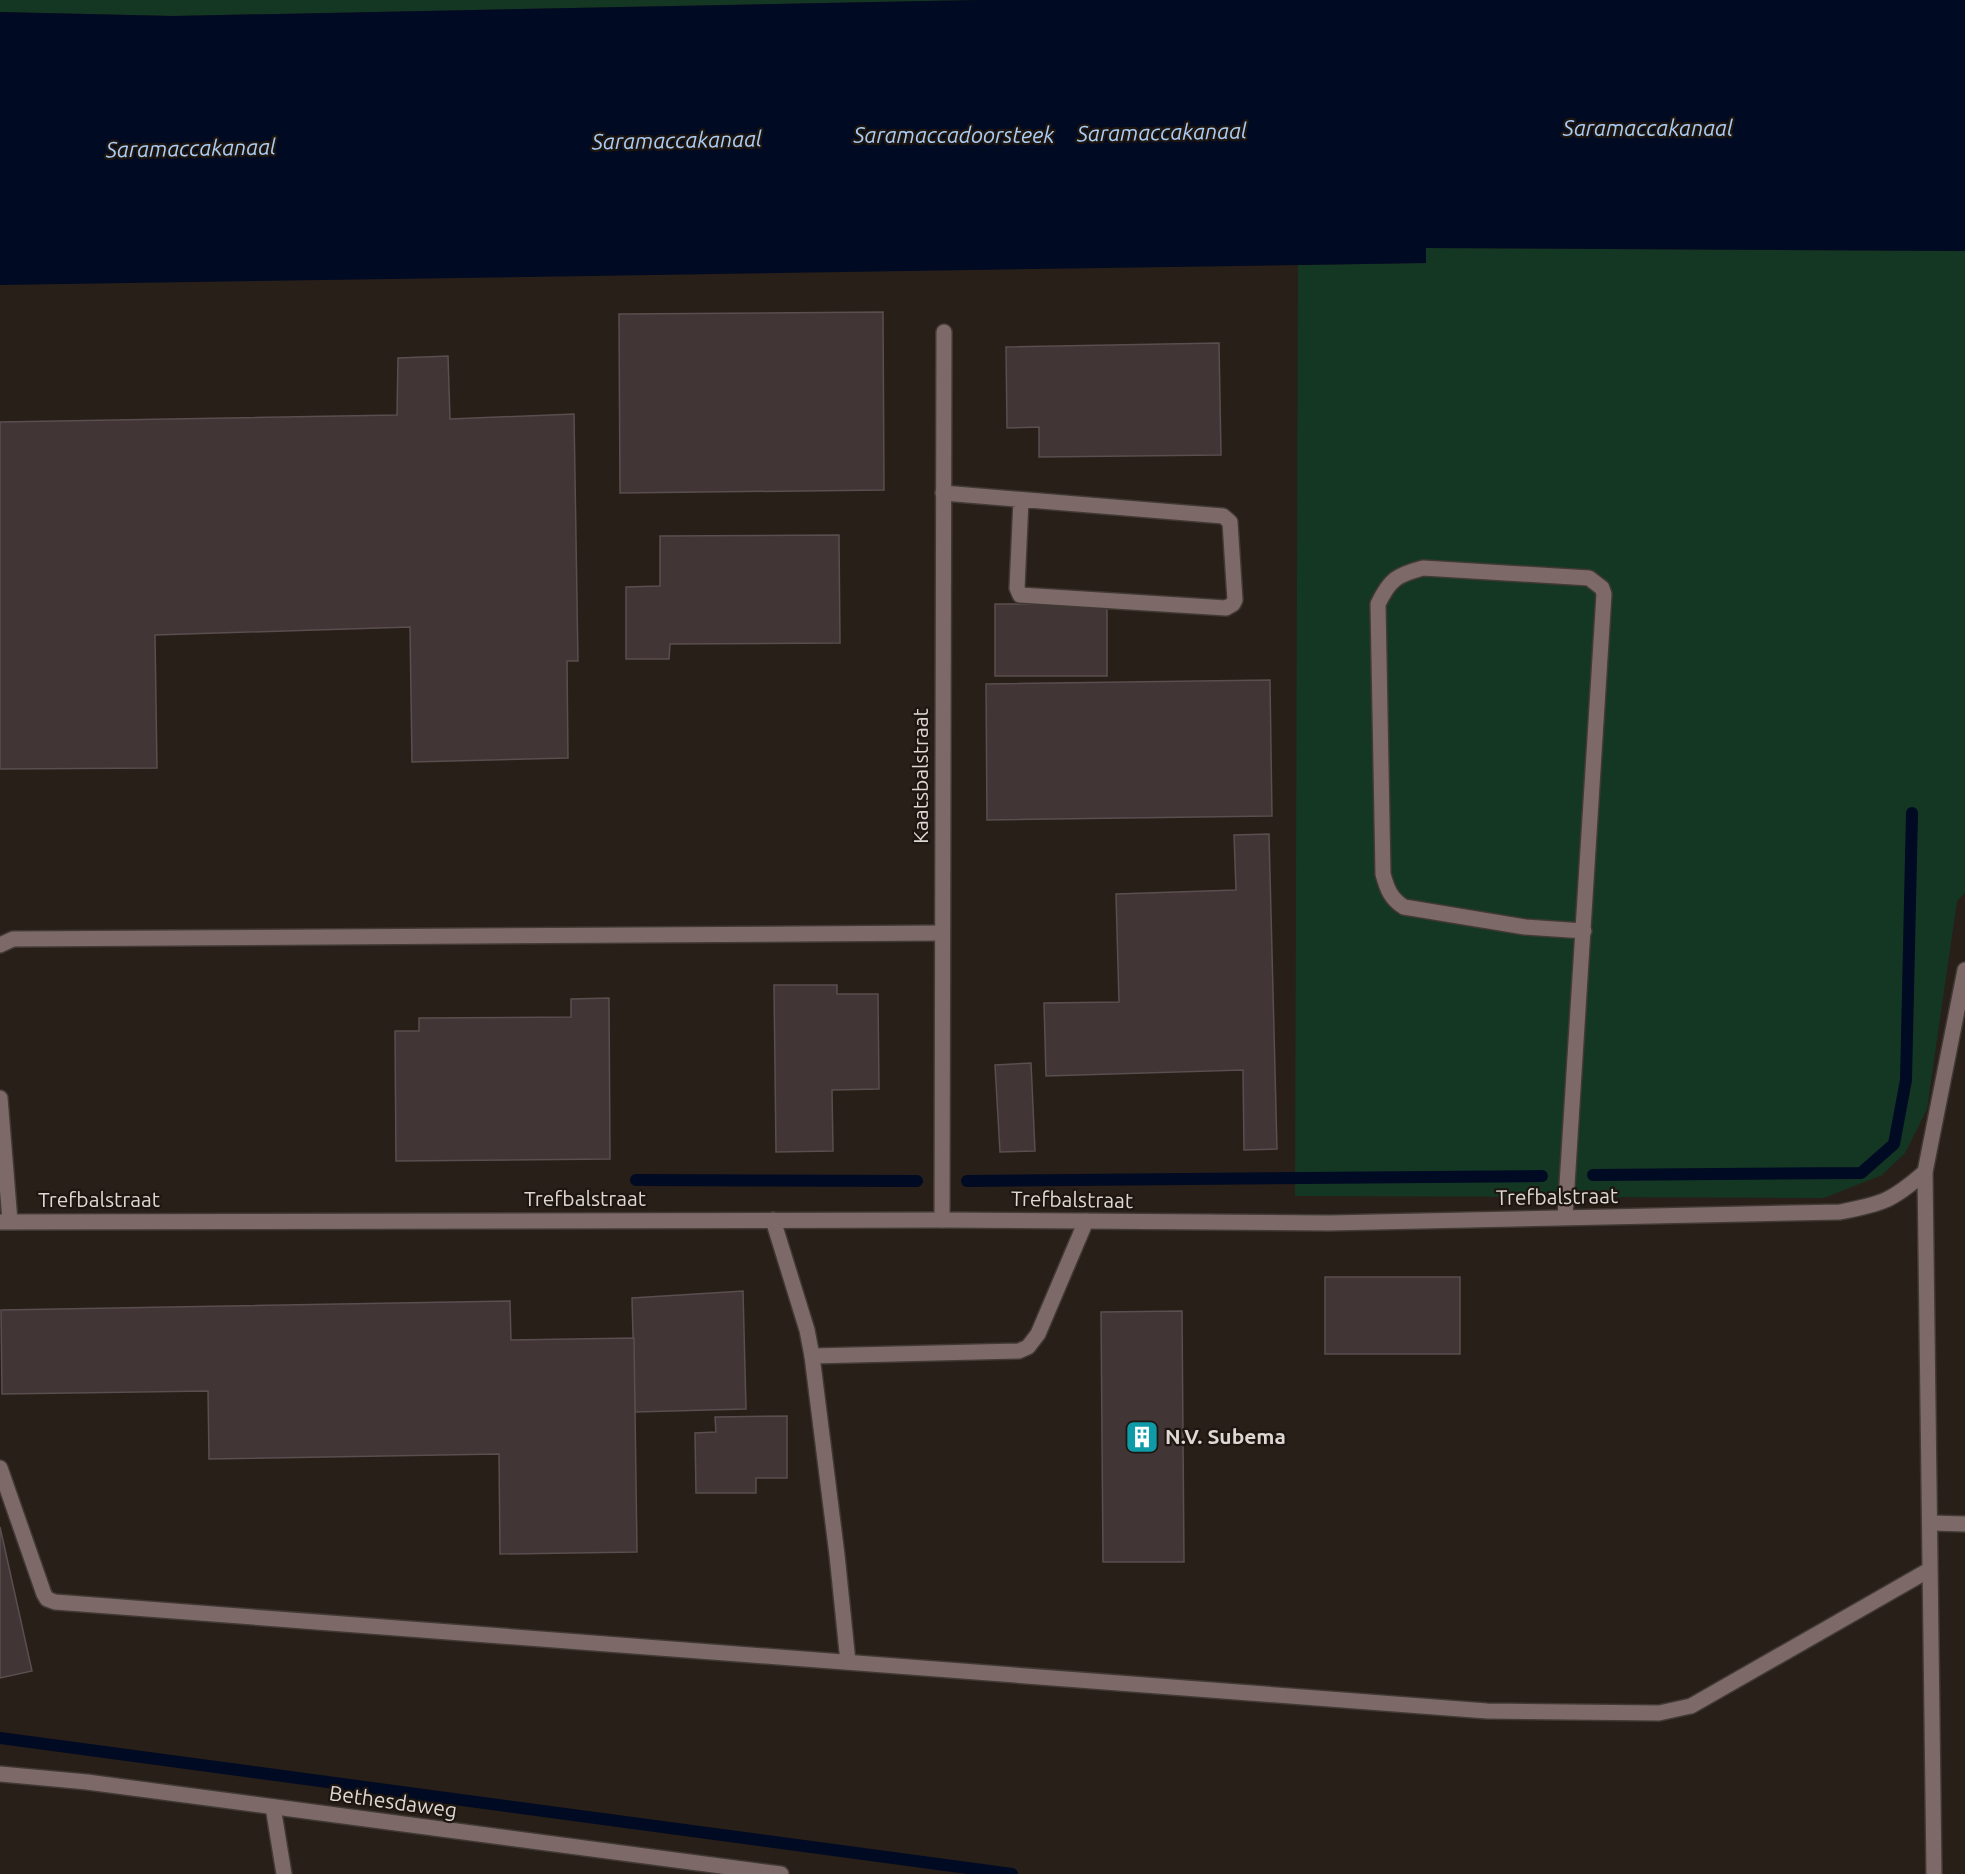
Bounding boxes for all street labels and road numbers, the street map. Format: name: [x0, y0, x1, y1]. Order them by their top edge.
street label: Kaatsbalstraat: [908, 708, 932, 844]
street label: Trefbalstraat: [1496, 1183, 1618, 1209]
street label: Trefbalstraat: [524, 1186, 646, 1210]
street label: Trefbalstraat: [1011, 1186, 1133, 1212]
street label: Trefbalstraat: [38, 1187, 160, 1211]
street label: Bethesdaweg: [328, 1780, 459, 1822]

